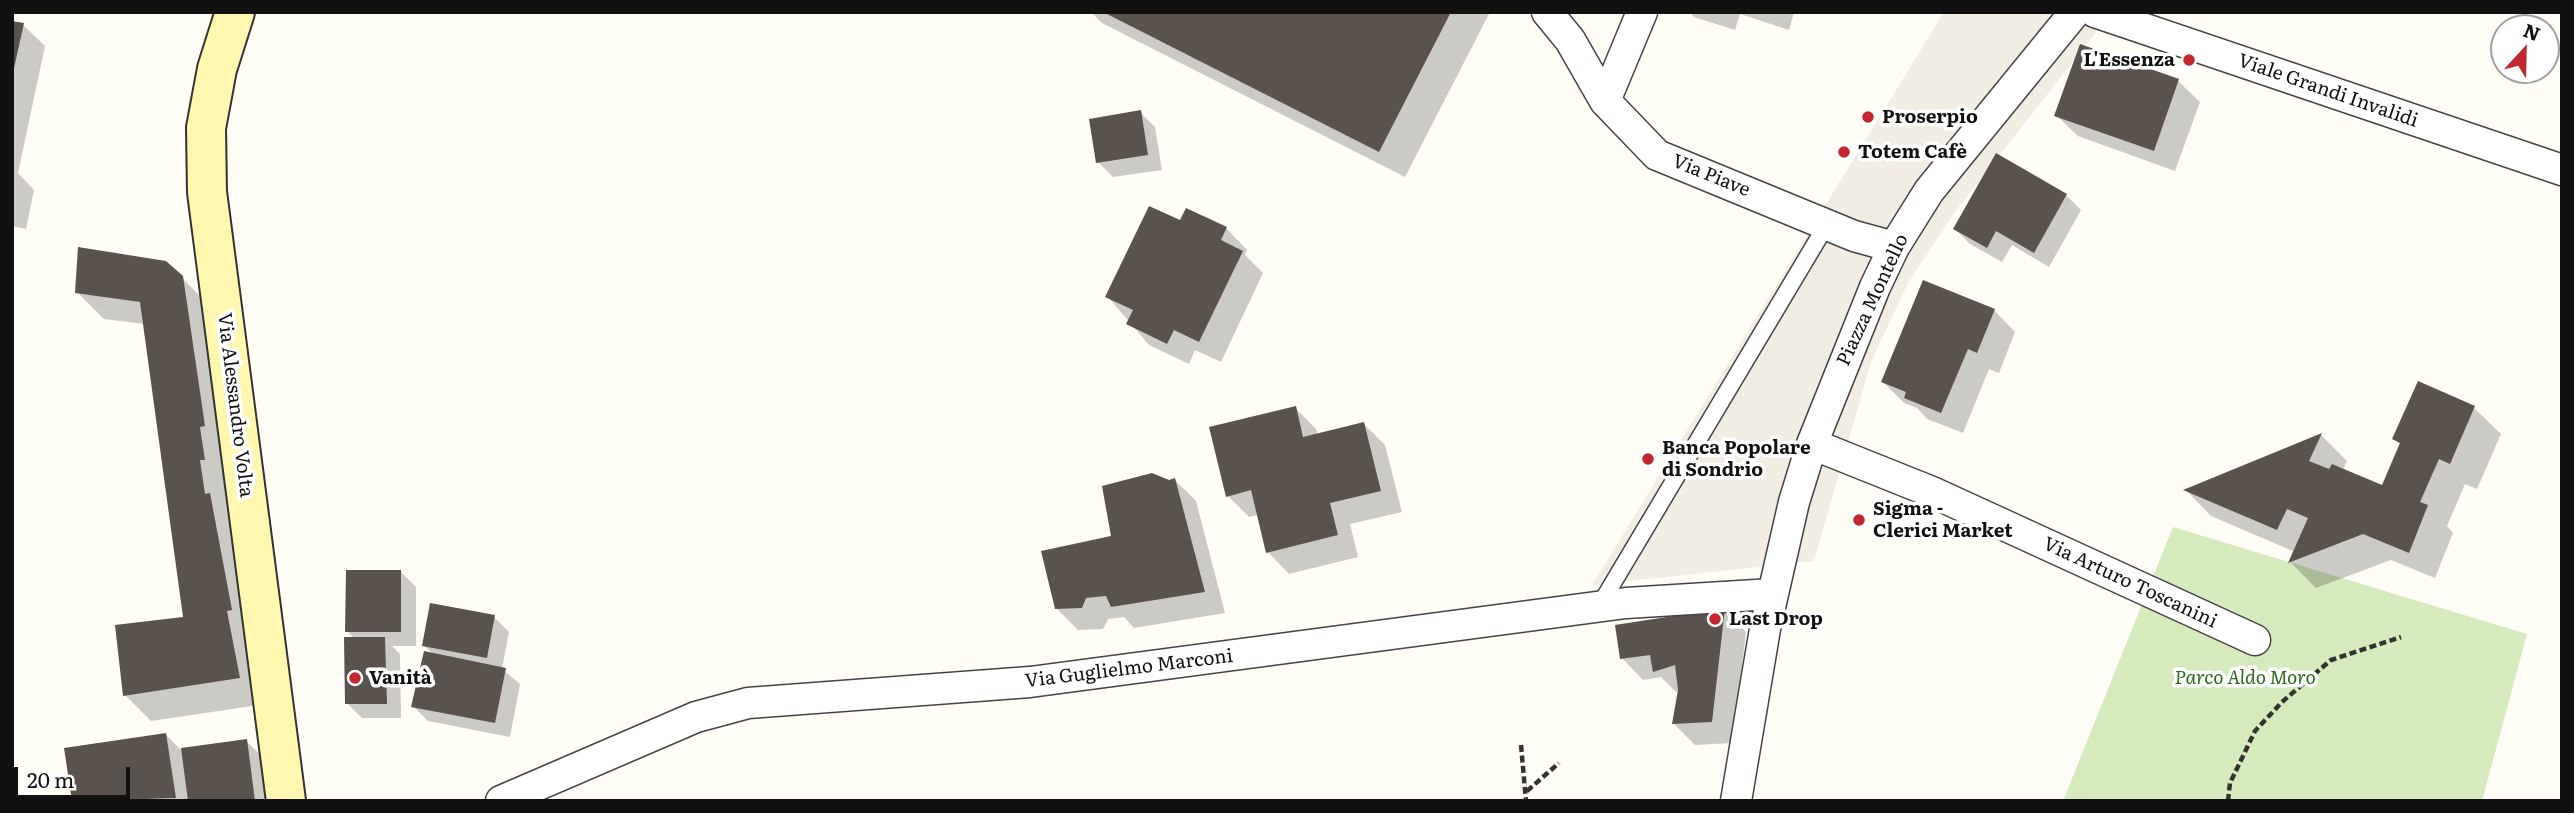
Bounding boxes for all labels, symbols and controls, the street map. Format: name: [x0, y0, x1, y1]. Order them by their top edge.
north arrow: [2490, 14, 2560, 84]
text: N: [2519, 15, 2545, 47]
place label: L'Essenza: [2083, 49, 2175, 71]
street label: Viale Grandi Invalidi: [2235, 49, 2421, 133]
marker: L'Essenza: [2181, 52, 2197, 68]
place label: Proserpio: [1882, 106, 1978, 128]
marker: Proserpio: [1860, 109, 1876, 125]
place label: Totem Cafè: [1858, 141, 1967, 163]
marker: Totem Cafè: [1836, 144, 1852, 160]
street label: Via Piave: [1669, 150, 1753, 202]
street label: Piazza Montello: [1832, 230, 1914, 370]
street label: Via Alessandro Volta: [212, 311, 258, 499]
place label: Banca Popolare di Sondrio: [1662, 437, 1811, 481]
marker: Banca Popolare di Sondrio: [1640, 451, 1656, 467]
place label: Sigma - Clerici Market: [1873, 498, 2013, 542]
marker: Sigma - Clerici Market: [1851, 512, 1867, 528]
street label: Via Arturo Toscanini: [2039, 533, 2221, 633]
place label: Last Drop: [1729, 608, 1823, 630]
marker: Last Drop: [1707, 611, 1723, 627]
street label: Via Guglielmo Marconi: [1024, 645, 1234, 693]
place label: Vanità: [369, 667, 432, 689]
park label: Parco Aldo Moro: [2174, 667, 2316, 689]
marker: Vanità: [347, 670, 363, 686]
scale bar: [18, 754, 133, 798]
text: 20 m: [27, 763, 74, 794]

